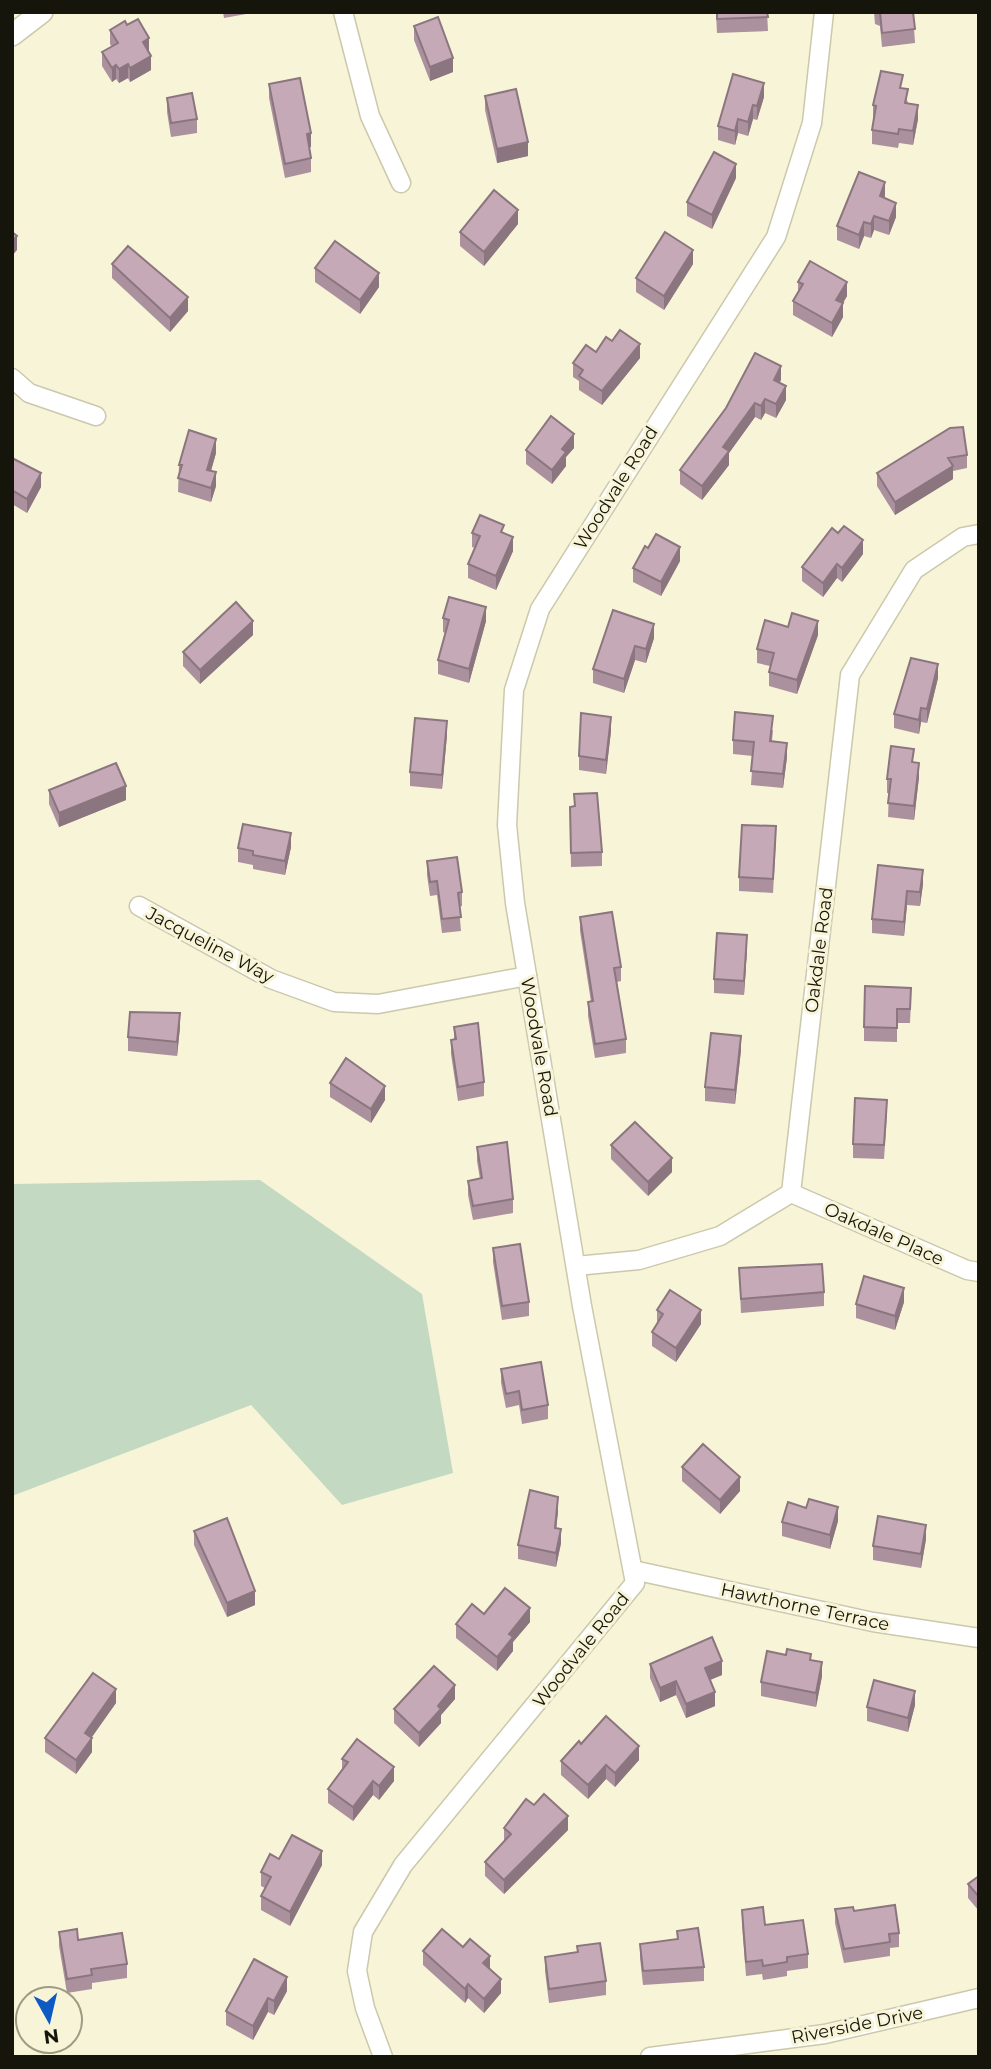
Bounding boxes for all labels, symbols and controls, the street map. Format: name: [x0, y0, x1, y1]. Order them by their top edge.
street label: Woodvale Road: [569, 422, 663, 554]
street label: Oakdale Road: [800, 886, 838, 1014]
street label: Jacqueline Way: [142, 902, 278, 988]
street label: Woodvale Road: [516, 976, 562, 1118]
street label: Oakdale Place: [821, 1198, 947, 1270]
street label: Hawthorne Terrace: [719, 1578, 891, 1636]
street label: Woodvale Road: [528, 1588, 634, 1712]
north arrow: [14, 1985, 84, 2055]
street label: Riverside Drive: [789, 2001, 925, 2049]
text: N: [42, 2024, 61, 2049]

